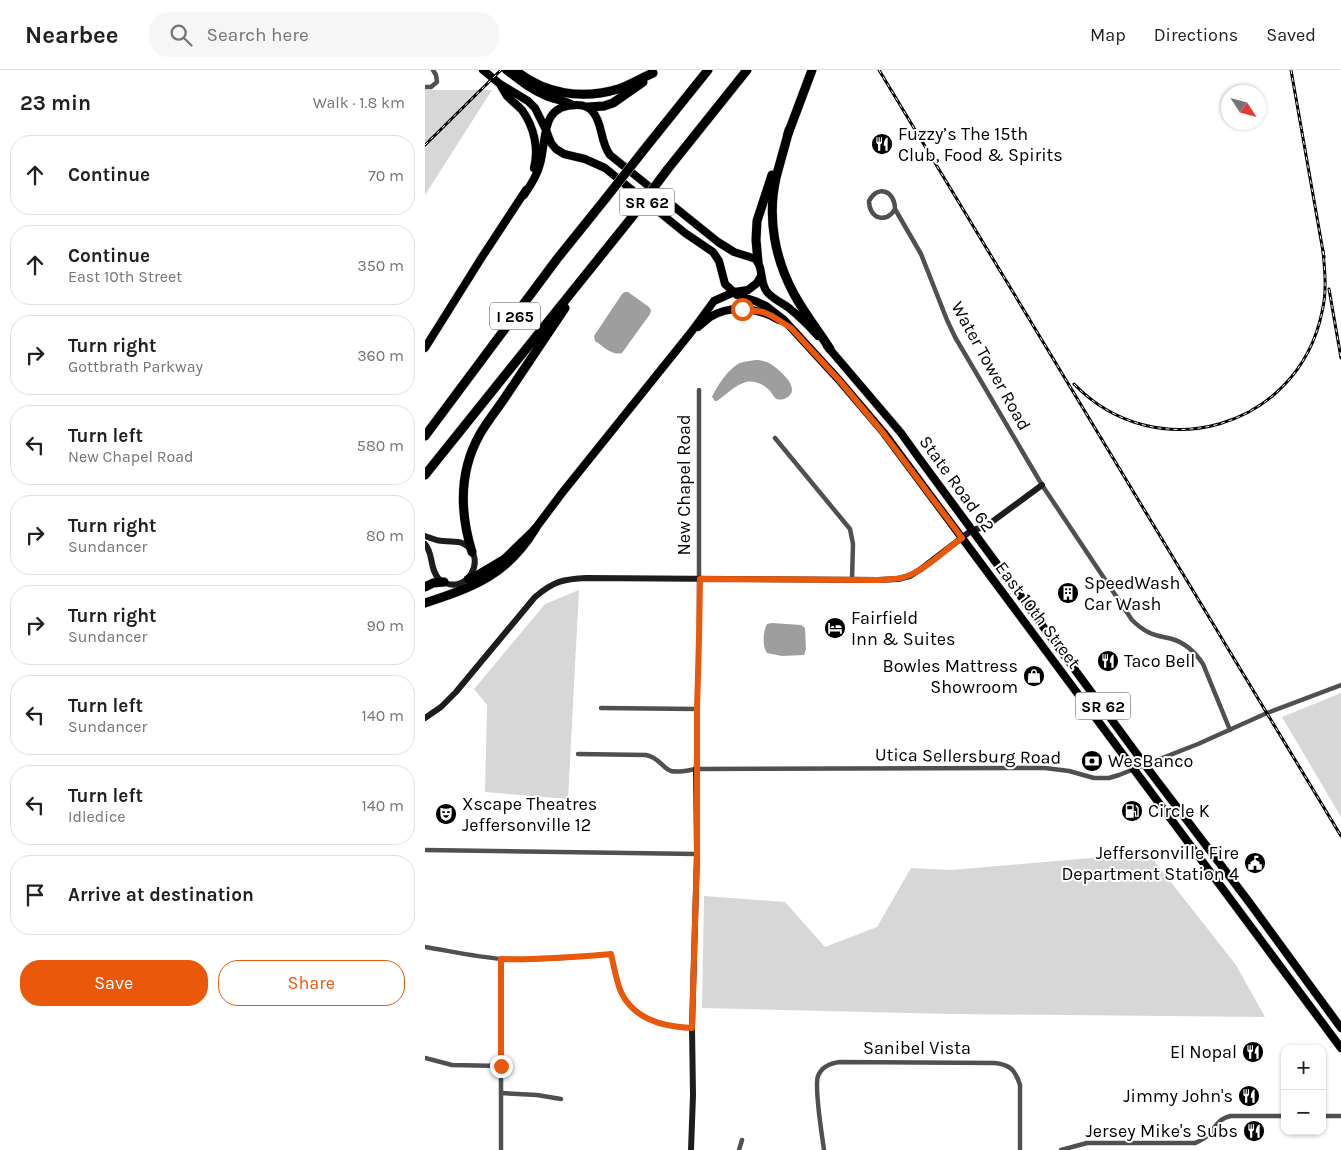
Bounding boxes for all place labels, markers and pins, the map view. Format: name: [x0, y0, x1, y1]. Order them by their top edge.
place label: Fuzzy’s The 15th Club, Food & Spirits: [898, 123, 1063, 166]
restaurant icon: Fuzzy’s The 15th Club, Food & Spirits: [870, 132, 894, 156]
place label: SpeedWash Car Wash: [1084, 572, 1180, 615]
building icon: SpeedWash Car Wash: [1056, 581, 1080, 605]
place label: Fairfield Inn & Suites: [851, 607, 955, 650]
hotel icon: Fairfield Inn & Suites: [823, 616, 847, 640]
restaurant icon: Taco Bell: [1096, 649, 1120, 673]
place label: Taco Bell: [1124, 650, 1195, 672]
place label: Bowles Mattress Showroom: [883, 655, 1018, 698]
shop icon: Bowles Mattress Showroom: [1022, 664, 1046, 688]
bank icon: WesBanco: [1080, 749, 1104, 773]
place label: WesBanco: [1108, 750, 1193, 772]
place label: Xscape Theatres Jeffersonville 12: [462, 793, 597, 836]
fuel station icon: Circle K: [1120, 799, 1144, 823]
place label: Circle K: [1148, 800, 1210, 822]
theatre icon: Xscape Theatres Jeffersonville 12: [434, 802, 458, 826]
place label: Jeffersonville Fire Department Station 4: [1061, 842, 1239, 885]
public building icon: Jeffersonville Fire Department Station 4: [1243, 851, 1267, 875]
restaurant icon: El Nopal: [1241, 1040, 1265, 1064]
place label: El Nopal: [1170, 1041, 1237, 1063]
restaurant icon: Jimmy John's: [1237, 1084, 1261, 1108]
place label: Jimmy John's: [1123, 1085, 1233, 1107]
restaurant icon: Jersey Mike's Subs: [1242, 1119, 1266, 1143]
place label: Jersey Mike's Subs: [1086, 1120, 1238, 1142]

